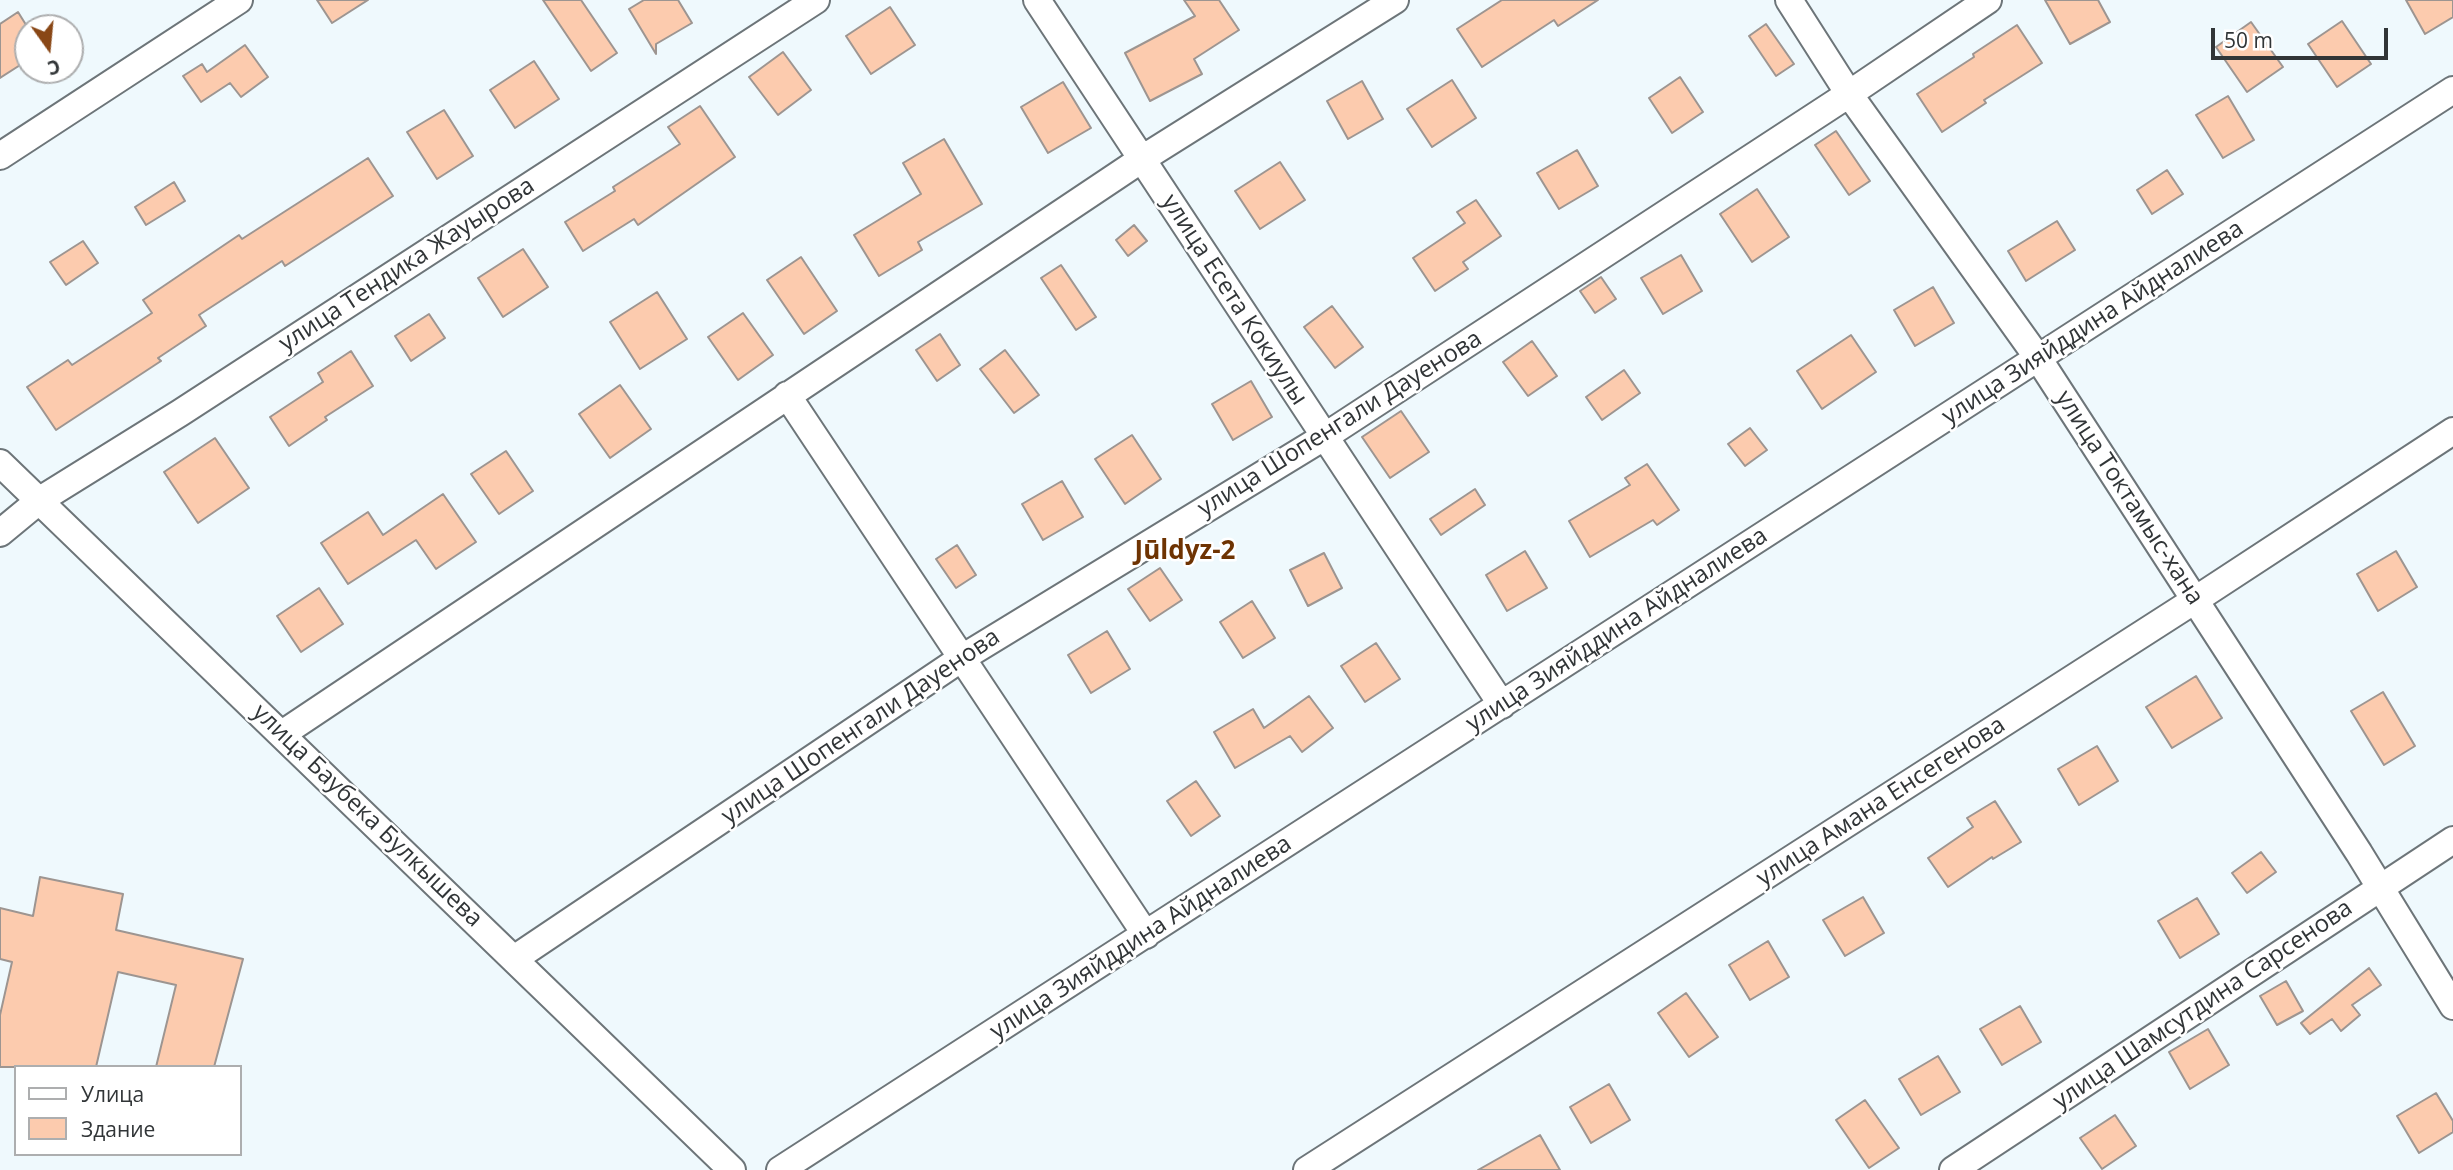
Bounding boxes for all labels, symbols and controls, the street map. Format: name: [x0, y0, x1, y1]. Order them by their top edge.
north arrow: [14, 14, 84, 84]
scale bar: [2215, 14, 2392, 58]
text: 50 m: [2224, 26, 2273, 54]
text: С: [45, 53, 63, 81]
street label: улица Тендика Жауырова: [274, 172, 540, 358]
street label: улица Есета Кокиулы: [1155, 189, 1313, 411]
street label: улица Зияйддина Айдналиева: [1937, 215, 2249, 431]
street label: улица Шопенгали Дауенова: [1193, 325, 1487, 523]
street label: улица Токтамыс-хана: [2049, 385, 2209, 611]
street label: улица Зияйддина Айдналиева: [1461, 522, 1773, 738]
district label: Jūldyz-2: [1135, 536, 1235, 568]
street label: улица Шопенгали Дауенова: [716, 623, 1006, 831]
street label: улица Баубека Булкышева: [246, 698, 488, 934]
street label: улица Амана Енсегенова: [1751, 711, 2011, 893]
street label: улица Зияйддина Айдналиева: [985, 830, 1297, 1046]
street label: улица Шамсутдина Сарсенова: [2048, 894, 2358, 1116]
legend: [14, 1065, 242, 1156]
text: Улица: [81, 1080, 144, 1108]
text: Здание: [81, 1115, 155, 1143]

